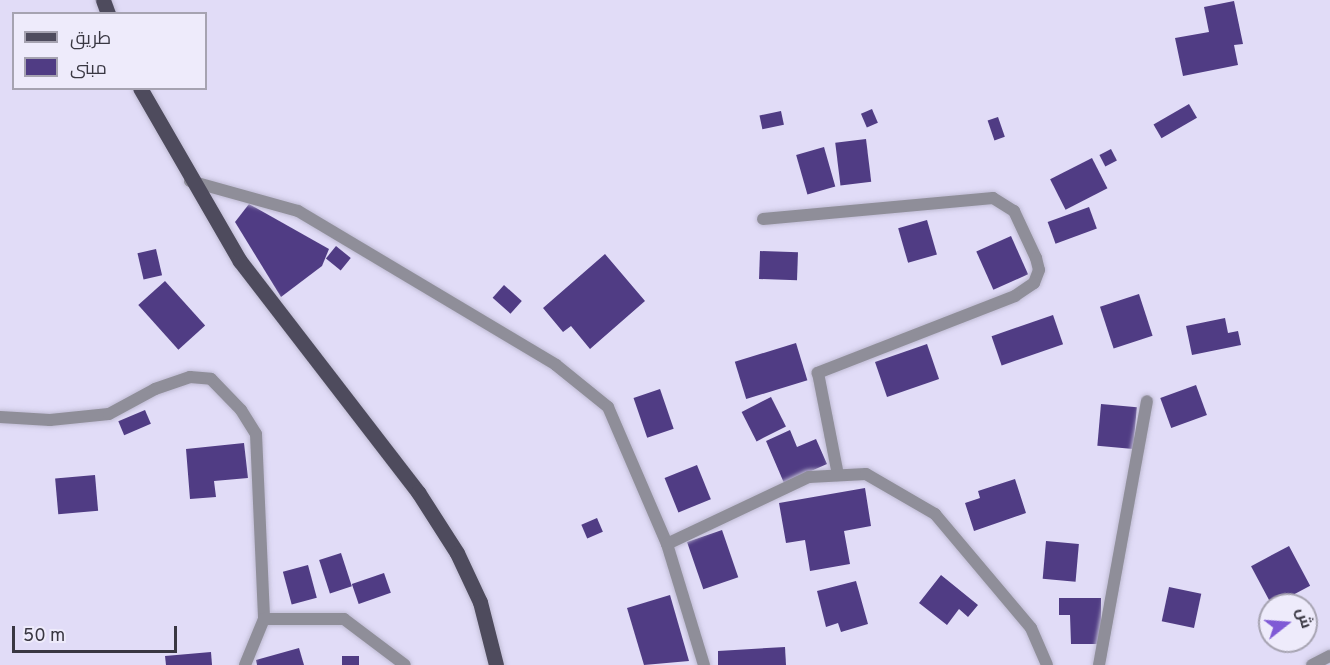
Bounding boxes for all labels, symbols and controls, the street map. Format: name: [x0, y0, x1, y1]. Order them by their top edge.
legend: [12, 12, 207, 90]
text: طريق: [70, 28, 111, 51]
text: مبنى: [70, 58, 107, 81]
north arrow: [1258, 593, 1318, 653]
text: ش: [1291, 606, 1316, 631]
scale bar: [15, 614, 180, 652]
text: 50 m: [23, 625, 65, 648]

